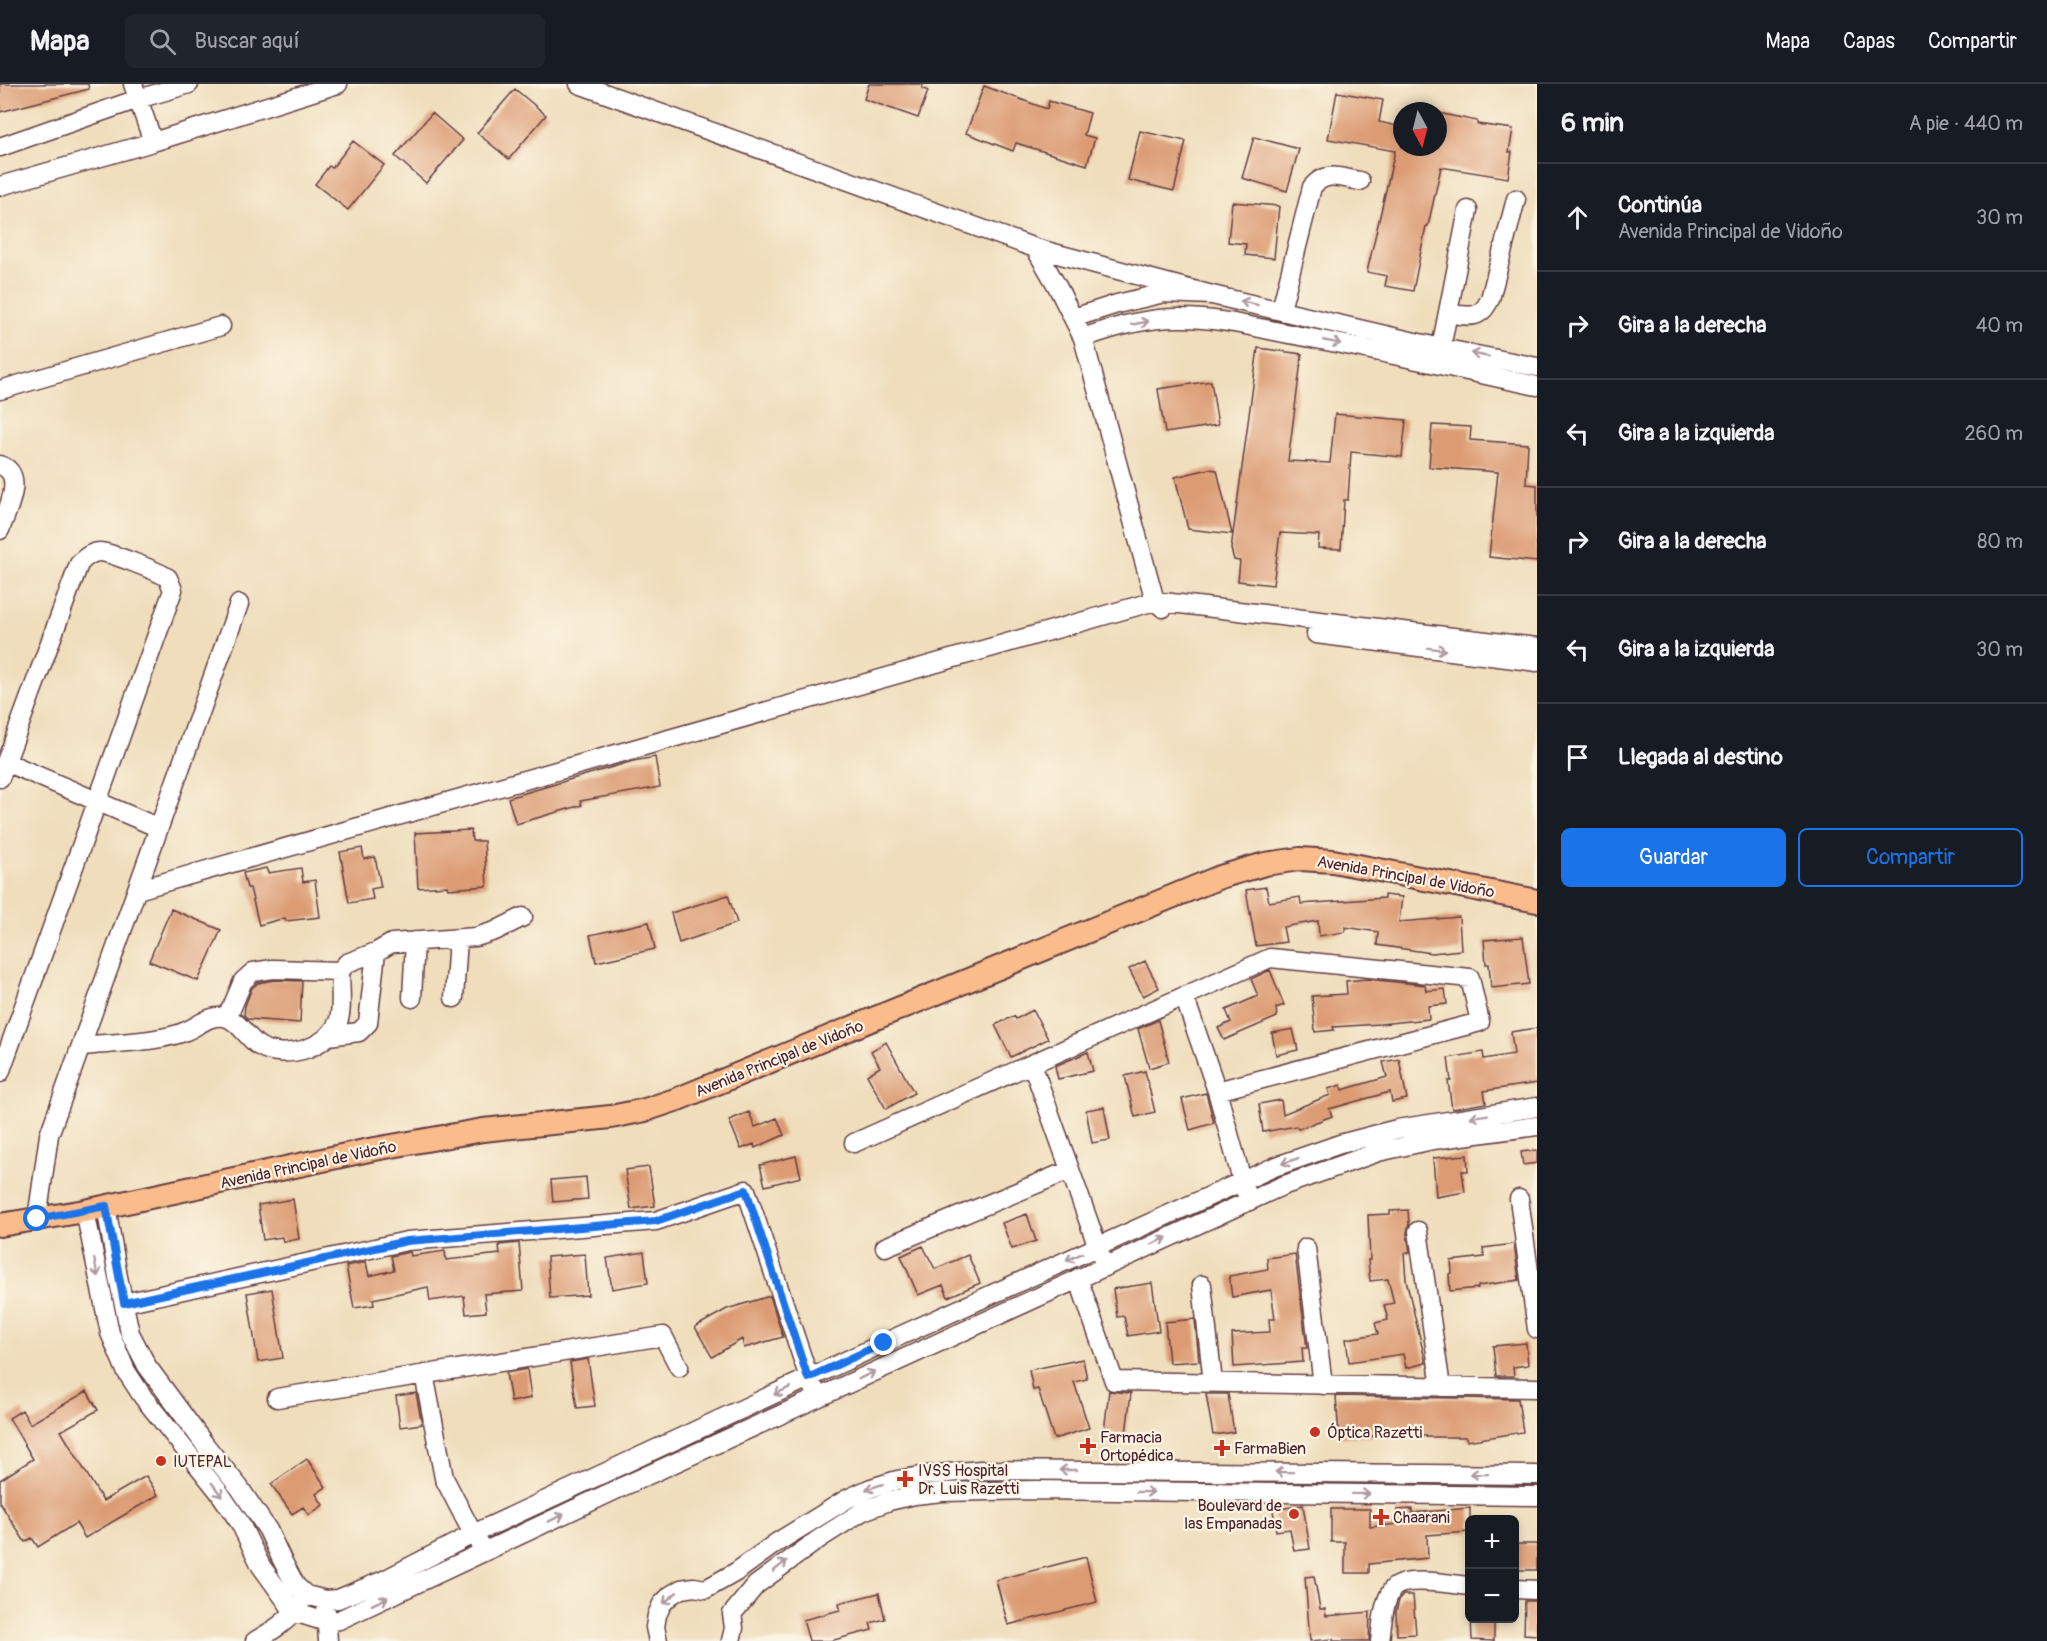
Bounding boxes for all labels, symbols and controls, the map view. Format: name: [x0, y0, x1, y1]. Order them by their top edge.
search box: [125, 14, 545, 68]
text: Mapa: [30, 24, 89, 59]
icon: search: [146, 25, 179, 58]
text: Buscar aquí: [194, 27, 300, 55]
text: Mapa: [1766, 28, 1810, 55]
text: Capas: [1843, 28, 1895, 55]
text: Compartir: [1928, 28, 2017, 55]
north arrow: [1393, 102, 1447, 156]
text: 6 min: [1561, 107, 1624, 139]
text: A pie · 440 m: [1909, 111, 2023, 136]
text: Continúa: [1618, 191, 1702, 219]
icon: ahead: [1561, 201, 1594, 234]
text: 30 m: [1976, 205, 2023, 230]
text: Avenida Principal de Vidoño: [1618, 219, 1843, 244]
one-way arrow: [1239, 297, 1259, 308]
icon: right: [1561, 309, 1594, 342]
text: Gira a la derecha: [1618, 311, 1766, 339]
text: 40 m: [1976, 313, 2023, 338]
one-way arrow: [1129, 317, 1149, 328]
one-way arrow: [1322, 337, 1341, 348]
one-way arrow: [1470, 349, 1489, 361]
icon: left: [1561, 417, 1594, 450]
text: Gira a la izquierda: [1618, 419, 1775, 447]
text: 260 m: [1964, 421, 2023, 446]
icon: right: [1561, 525, 1594, 558]
text: Gira a la derecha: [1618, 527, 1766, 555]
text: 80 m: [1977, 529, 2023, 554]
icon: left: [1561, 633, 1594, 666]
text: Gira a la izquierda: [1618, 635, 1775, 663]
text: 30 m: [1976, 637, 2023, 662]
one-way arrow: [1427, 644, 1446, 655]
icon: arrive: [1561, 741, 1594, 774]
text: Llegada al destino: [1618, 743, 1783, 771]
button: Guardar: [1561, 828, 1786, 887]
button: Compartir: [1798, 828, 2023, 887]
street label: Avenida Principal de Vidoño: [1316, 852, 1496, 903]
street label: Avenida Principal de Vidoño: [692, 1016, 867, 1102]
one-way arrow: [1470, 1111, 1490, 1122]
street label: Avenida Principal de Vidoño: [218, 1136, 399, 1193]
one-way arrow: [1281, 1157, 1300, 1168]
route start: [23, 1205, 49, 1231]
one-way arrow: [1149, 1235, 1167, 1247]
one-way arrow: [1065, 1252, 1083, 1264]
one-way arrow: [91, 1258, 102, 1277]
route end: [870, 1329, 896, 1355]
one-way arrow: [857, 1368, 875, 1380]
one-way arrow: [773, 1385, 791, 1397]
place label: Óptica Razetti: [1327, 1422, 1423, 1443]
marker: Óptica Razetti: [1308, 1425, 1322, 1439]
place label: Farmacia Ortopédica: [1100, 1428, 1173, 1466]
marker: Farmacia Ortopédica: [1081, 1439, 1095, 1453]
place label: FarmaBien: [1234, 1439, 1306, 1459]
marker: FarmaBien: [1215, 1441, 1229, 1455]
place label: IUTEPAL: [173, 1452, 232, 1472]
marker: IUTEPAL: [154, 1454, 168, 1468]
place label: IVSS Hospital Dr. Luis Razetti: [918, 1461, 1019, 1499]
one-way arrow: [1058, 1464, 1078, 1476]
one-way arrow: [1274, 1466, 1294, 1478]
one-way arrow: [1469, 1468, 1489, 1480]
marker: IVSS Hospital Dr. Luis Razetti: [896, 1470, 914, 1488]
one-way arrow: [211, 1482, 224, 1498]
one-way arrow: [866, 1483, 884, 1494]
one-way arrow: [1134, 1486, 1154, 1497]
one-way arrow: [1350, 1488, 1370, 1500]
place label: Boulevard de las Empanadas: [1184, 1496, 1282, 1534]
marker: Boulevard de las Empanadas: [1287, 1507, 1301, 1521]
place label: Chaarani: [1393, 1508, 1450, 1528]
marker: Chaarani: [1374, 1510, 1388, 1524]
one-way arrow: [547, 1511, 565, 1523]
map controls: [1465, 1515, 1519, 1623]
button: +: [1465, 1515, 1519, 1569]
one-way arrow: [772, 1560, 788, 1573]
button: −: [1465, 1569, 1519, 1623]
one-way arrow: [662, 1591, 677, 1605]
one-way arrow: [370, 1595, 388, 1607]

